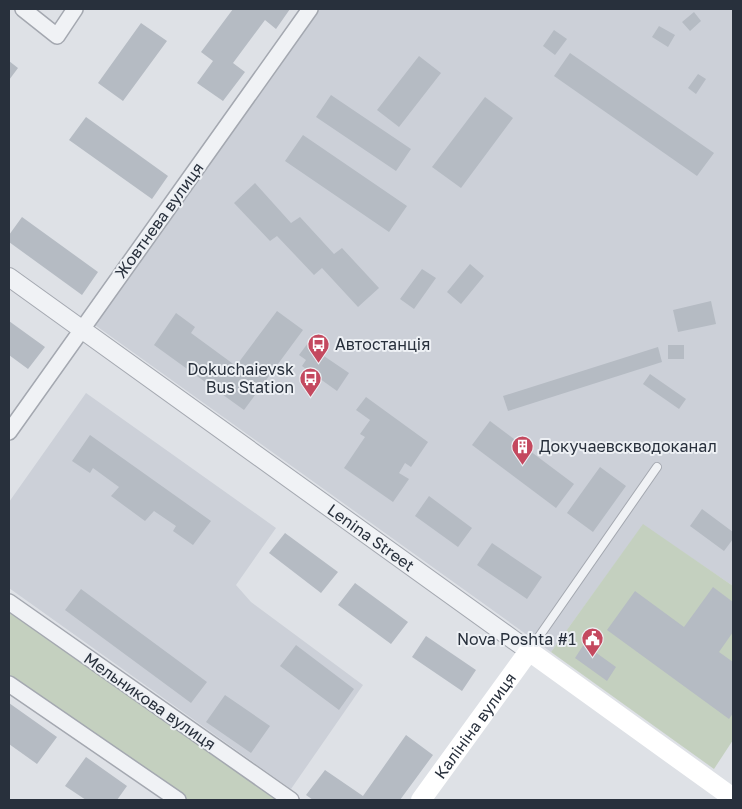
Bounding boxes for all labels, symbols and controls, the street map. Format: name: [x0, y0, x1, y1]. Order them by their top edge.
street label: Жовтнева вулиця: [110, 158, 208, 282]
bus stop icon: Автостанція: [307, 332, 331, 363]
place label: Автостанція: [335, 334, 430, 354]
place label: Dokuchaievsk Bus Station: [187, 359, 294, 397]
bus stop icon: Dokuchaievsk Bus Station: [298, 366, 322, 397]
building icon: Докучаевскводоканал: [511, 434, 535, 465]
place label: Докучаевскводоканал: [539, 436, 717, 456]
street label: Lenina Street: [324, 499, 419, 576]
public building icon: Nova Poshta #1: [580, 627, 604, 658]
place label: Nova Poshta #1: [457, 629, 576, 649]
street label: Мельникова вулиця: [80, 648, 220, 754]
street label: Калініна вулиця: [430, 668, 520, 783]

